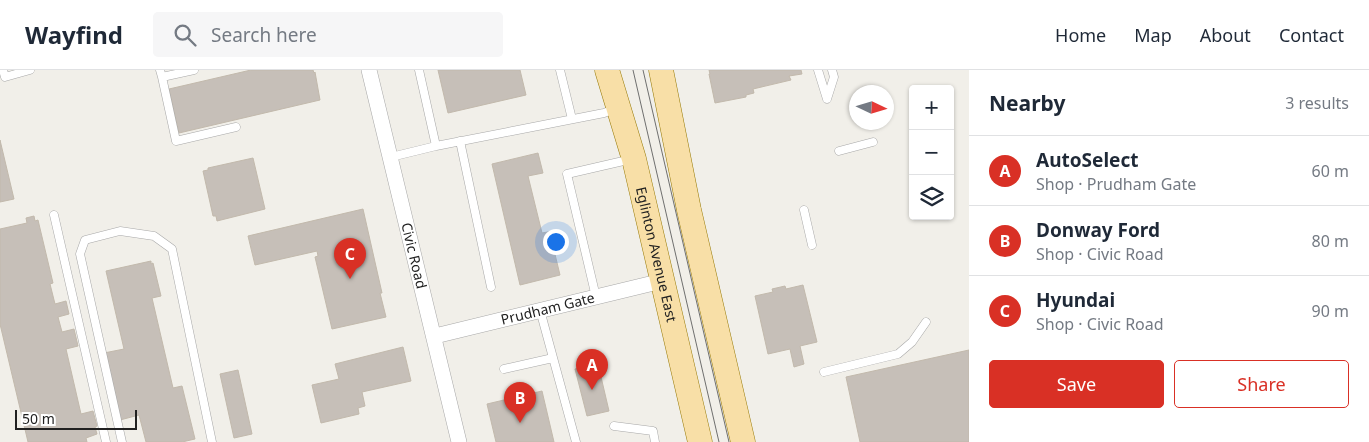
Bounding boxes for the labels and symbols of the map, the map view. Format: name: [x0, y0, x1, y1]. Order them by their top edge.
north arrow: [849, 85, 894, 130]
street label: Eglinton Avenue East: [632, 185, 682, 324]
street label: Civic Road: [397, 221, 432, 290]
your location: [543, 229, 569, 255]
pin: C: [334, 238, 366, 279]
street label: Prudham Gate: [499, 288, 597, 329]
pin: A: [576, 349, 608, 390]
pin: B: [504, 382, 536, 423]
scale bar: [15, 407, 138, 430]

